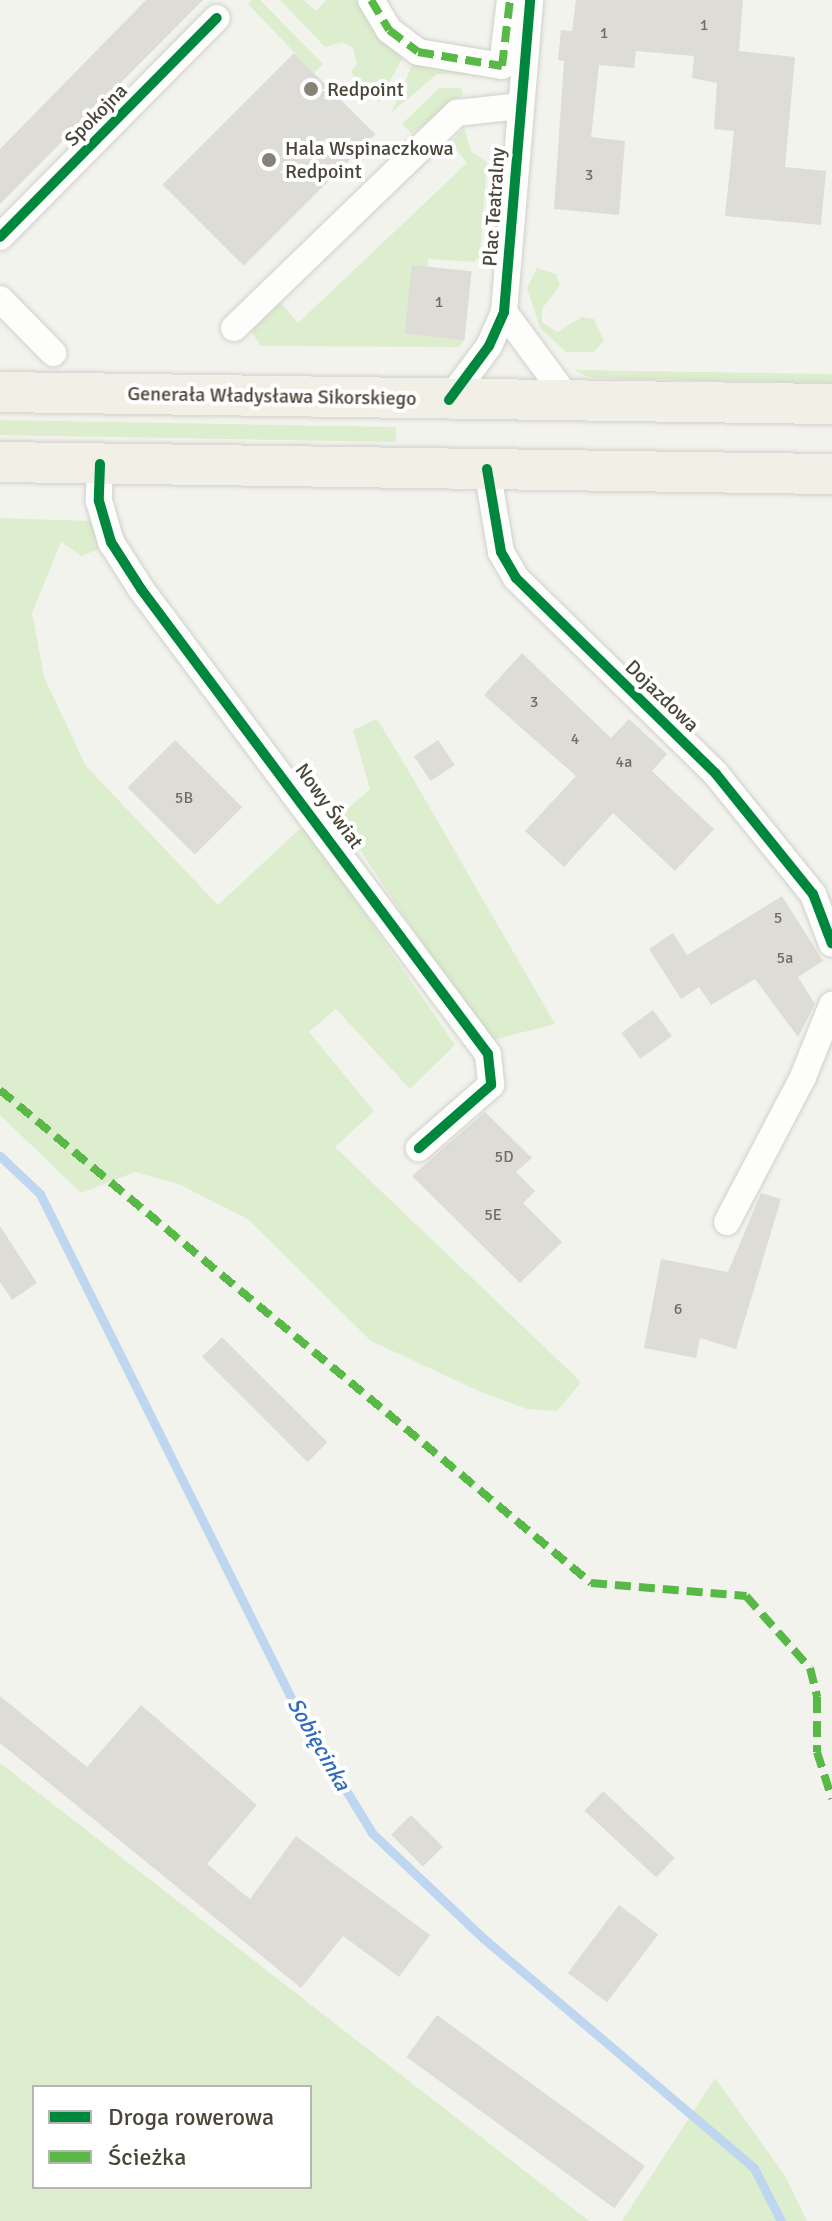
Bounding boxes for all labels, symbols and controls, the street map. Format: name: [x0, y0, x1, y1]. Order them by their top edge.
house number: 1: [700, 15, 708, 35]
house number: 1: [600, 23, 608, 43]
place label: Redpoint: [327, 77, 404, 101]
street label: Spokojna: [60, 79, 132, 151]
marker: Redpoint: [302, 80, 320, 98]
place label: Hala Wspinaczkowa Redpoint: [285, 136, 454, 183]
street label: Plac Teatralny: [478, 147, 510, 267]
marker: Hala Wspinaczkowa Redpoint: [260, 151, 278, 169]
house number: 3: [585, 165, 593, 185]
house number: 1: [435, 292, 443, 312]
street label: Generała Władysława Sikorskiego: [127, 381, 417, 411]
street label: Dojazdowa: [620, 655, 704, 737]
house number: 3: [530, 692, 538, 712]
house number: 4: [571, 729, 579, 749]
house number: 4a: [616, 752, 632, 772]
street label: Nowy Świat: [290, 759, 368, 853]
house number: 5B: [175, 788, 193, 808]
house number: 5: [774, 908, 782, 928]
house number: 5a: [777, 948, 793, 968]
house number: 5D: [494, 1147, 514, 1167]
house number: 5E: [484, 1205, 502, 1225]
house number: 6: [674, 1299, 682, 1319]
water label: Sobięcinka: [282, 1693, 356, 1795]
legend: [32, 2085, 312, 2189]
text: Droga rowerowa: [108, 2102, 274, 2132]
text: Ścieżka: [108, 2142, 186, 2172]

